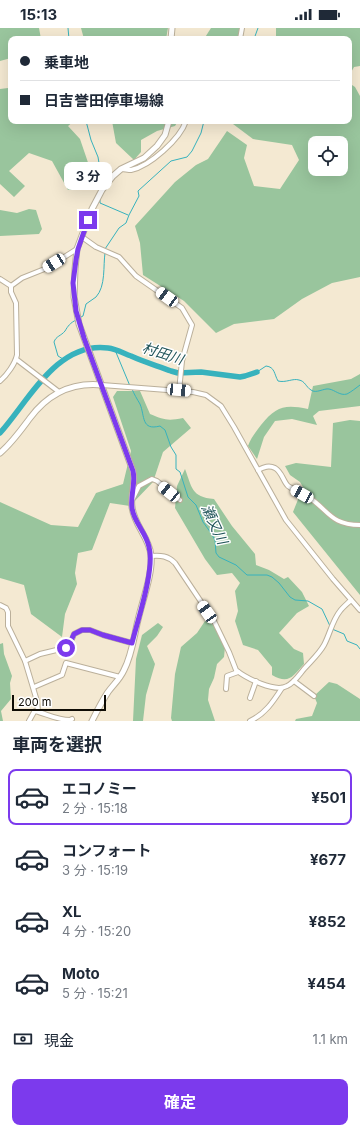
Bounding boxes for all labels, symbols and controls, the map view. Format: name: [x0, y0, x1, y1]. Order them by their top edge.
text: 15:13: [20, 5, 57, 24]
text: 乗車地: [44, 53, 89, 72]
text: 日吉誉田停車場線: [44, 91, 164, 110]
map controls: [308, 136, 348, 176]
button: locate: [308, 136, 348, 176]
callout: 3 分: [64, 162, 112, 190]
text: 3 分: [76, 168, 100, 184]
route end: [79, 211, 97, 229]
car: [41, 252, 67, 274]
car: [154, 285, 180, 309]
water label: 村田川: [140, 338, 188, 368]
car: [167, 383, 191, 397]
car: [156, 480, 182, 504]
car: [289, 483, 315, 505]
water label: 瀬又川: [198, 501, 232, 548]
car: [195, 599, 219, 625]
route start: [57, 639, 75, 657]
scale bar: [12, 693, 106, 712]
text: 200 m: [18, 695, 51, 709]
text: 車両を選択: [12, 734, 102, 755]
icon: car: [14, 779, 50, 815]
text: エコノミー: [62, 779, 137, 798]
text: ¥501: [311, 788, 346, 807]
text: 2 分 · 15:18: [62, 800, 128, 816]
icon: car: [14, 841, 50, 877]
text: コンフォート: [62, 841, 152, 860]
text: ¥677: [310, 850, 346, 869]
text: 3 分 · 15:19: [62, 862, 128, 878]
text: XL: [62, 902, 82, 921]
icon: car: [14, 903, 50, 939]
text: ¥852: [309, 912, 346, 931]
text: 4 分 · 15:20: [62, 923, 131, 939]
text: Moto: [62, 964, 100, 983]
icon: car: [14, 965, 50, 1001]
text: ¥454: [308, 974, 346, 993]
text: 5 分 · 15:21: [62, 985, 128, 1001]
icon: cash: [12, 1028, 34, 1050]
text: 現金: [44, 1031, 74, 1050]
text: 1.1 km: [313, 1031, 348, 1047]
button: 確定: [12, 1079, 348, 1125]

